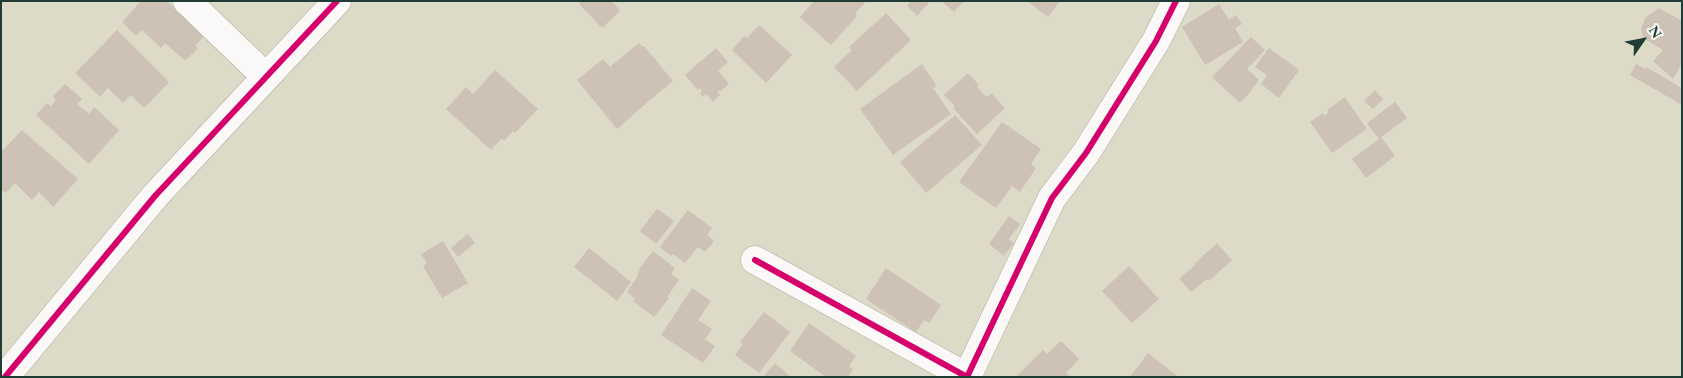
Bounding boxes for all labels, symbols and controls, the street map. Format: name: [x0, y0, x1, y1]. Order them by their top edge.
north arrow: [1618, 15, 1668, 65]
text: N: [1645, 22, 1666, 41]

